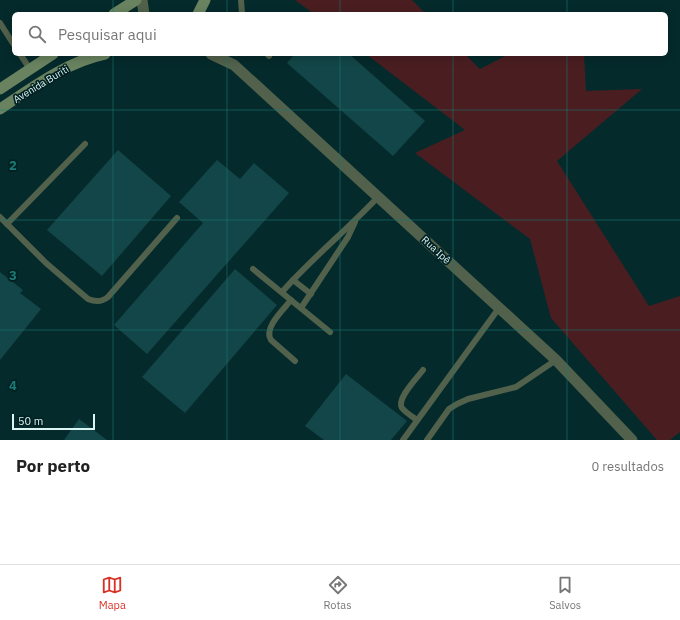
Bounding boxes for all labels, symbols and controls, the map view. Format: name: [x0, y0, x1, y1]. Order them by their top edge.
search box: [12, 12, 668, 56]
icon: search: [26, 23, 48, 45]
text: Pesquisar aqui: [58, 25, 157, 44]
street label: Avenida Buriti: [11, 62, 71, 106]
text: 2: [9, 157, 17, 174]
street label: Rua Ipê: [419, 233, 454, 267]
text: 3: [9, 267, 17, 284]
text: 4: [9, 377, 17, 394]
scale bar: [12, 412, 95, 431]
text: 50 m: [18, 414, 43, 428]
text: Por perto: [16, 455, 90, 477]
text: 0 resultados: [591, 458, 664, 475]
tab: Mapa: [99, 574, 126, 612]
tab: Rotas: [323, 574, 352, 612]
tab: Salvos: [549, 574, 581, 612]

